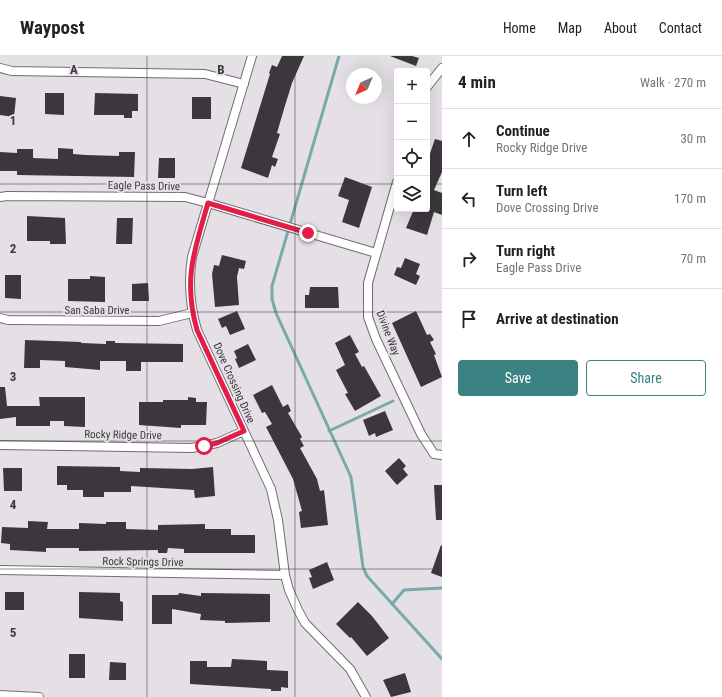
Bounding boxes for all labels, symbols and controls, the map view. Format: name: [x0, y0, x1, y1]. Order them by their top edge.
text: Waypost: [20, 16, 85, 39]
text: Home: [503, 20, 536, 36]
text: Map: [558, 20, 582, 36]
text: About: [604, 20, 637, 36]
text: Contact: [659, 20, 702, 36]
text: A: [70, 62, 78, 77]
text: B: [217, 62, 225, 77]
north arrow: [346, 68, 382, 104]
map controls: [394, 68, 430, 212]
button: +: [394, 68, 430, 104]
text: 4 min: [458, 72, 496, 92]
text: Walk · 270 m: [640, 75, 706, 90]
button: −: [394, 104, 430, 140]
text: 1: [10, 113, 16, 128]
text: Continue: [496, 122, 550, 140]
icon: ahead: [458, 128, 480, 150]
text: 30 m: [680, 131, 706, 146]
button: locate: [394, 140, 430, 176]
text: Rocky Ridge Drive: [496, 140, 587, 155]
button: layers: [394, 176, 430, 212]
street label: Eagle Pass Drive: [108, 179, 180, 193]
text: Turn left: [496, 182, 547, 200]
icon: left: [458, 188, 480, 210]
text: 170 m: [674, 191, 706, 206]
text: Dove Crossing Drive: [496, 200, 599, 215]
route end: [299, 224, 317, 242]
text: 2: [10, 241, 17, 256]
text: Turn right: [496, 242, 555, 260]
icon: right: [458, 248, 480, 270]
text: 70 m: [680, 251, 706, 266]
text: Eagle Pass Drive: [496, 260, 581, 275]
street label: San Saba Drive: [65, 304, 129, 317]
icon: arrive: [458, 308, 480, 330]
street label: Divine Way: [374, 309, 403, 358]
text: Arrive at destination: [496, 310, 619, 328]
street label: Dove Crossing Drive: [210, 341, 258, 425]
button: Save: [458, 360, 578, 396]
button: Share: [586, 360, 706, 396]
text: 3: [10, 369, 16, 384]
street label: Rocky Ridge Drive: [84, 428, 162, 442]
route start: [195, 437, 213, 455]
text: 4: [10, 497, 17, 512]
street label: Rock Springs Drive: [102, 555, 184, 569]
text: 5: [10, 625, 17, 640]

